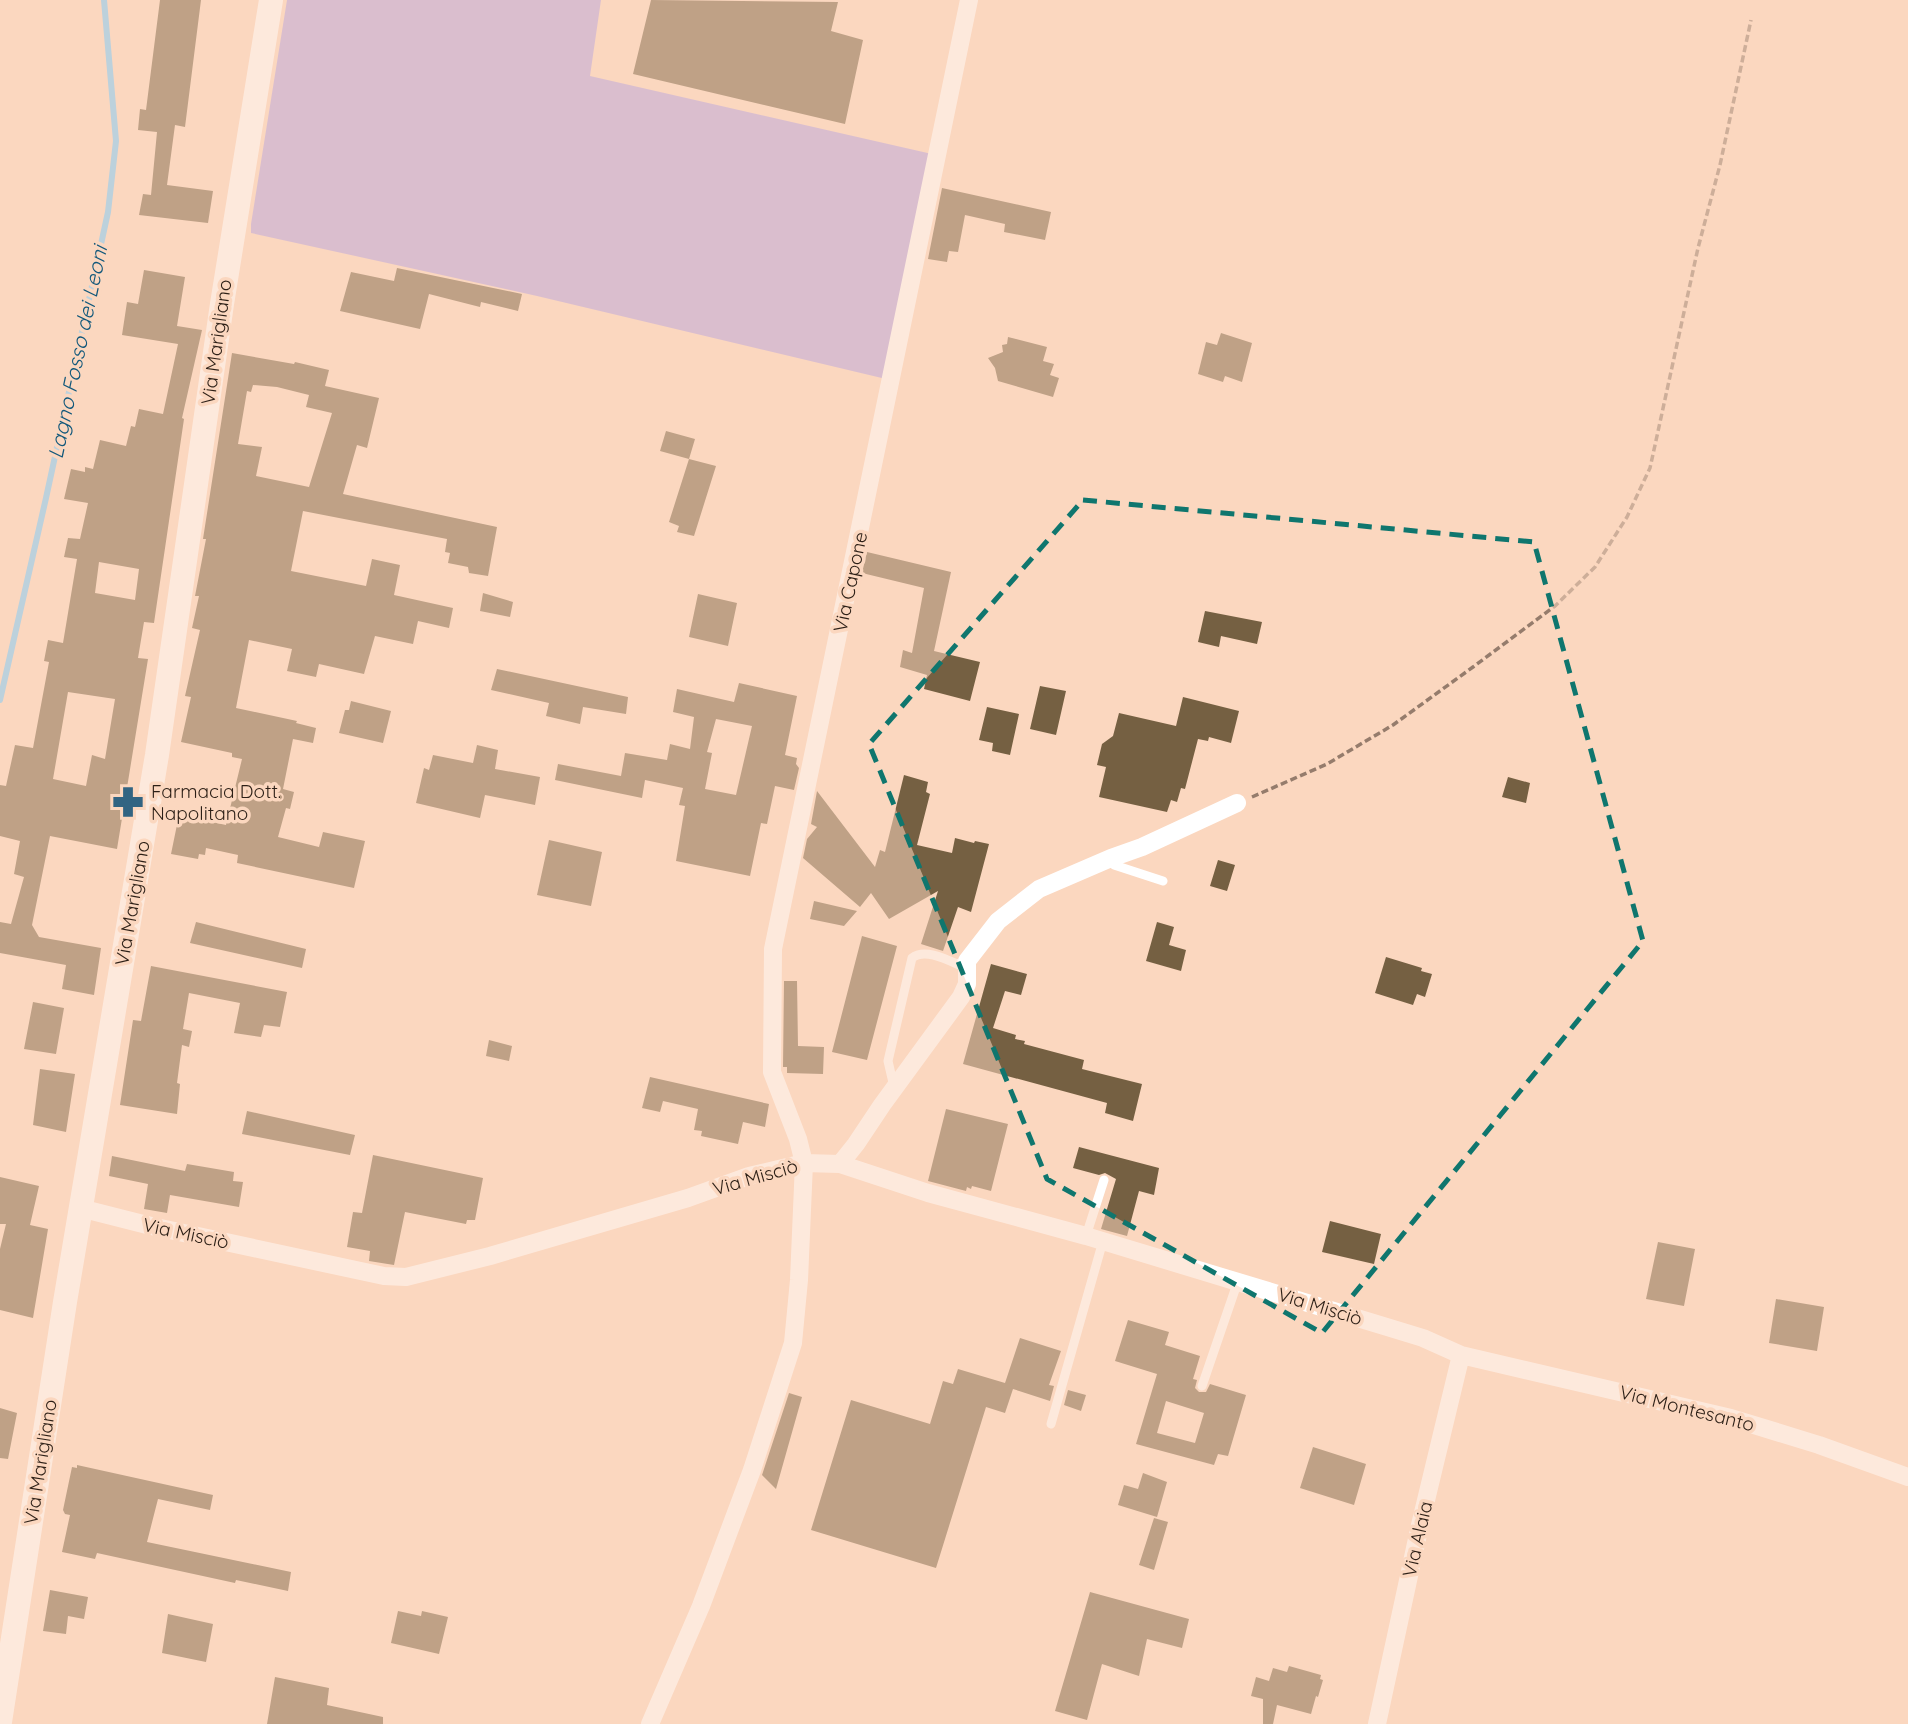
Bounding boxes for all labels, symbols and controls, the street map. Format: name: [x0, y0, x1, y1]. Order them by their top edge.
water label: Lagno Fosso dei Leoni: [42, 241, 113, 461]
street label: Via Marigliano: [195, 278, 237, 406]
street label: Via Capone: [828, 530, 872, 634]
place label: Farmacia Dott. Napolitano: [151, 779, 281, 825]
pharmacy icon: Farmacia Dott. Napolitano: [111, 785, 145, 819]
street label: Via Marigliano: [109, 839, 155, 967]
street label: Via Misciò: [710, 1153, 800, 1201]
street label: Via Misciò: [141, 1212, 231, 1254]
street label: Via Misciò: [1275, 1282, 1365, 1330]
street label: Via Montesanto: [1617, 1380, 1757, 1436]
street label: Via Marigliano: [18, 1398, 62, 1526]
street label: Via Alaia: [1397, 1499, 1437, 1579]

